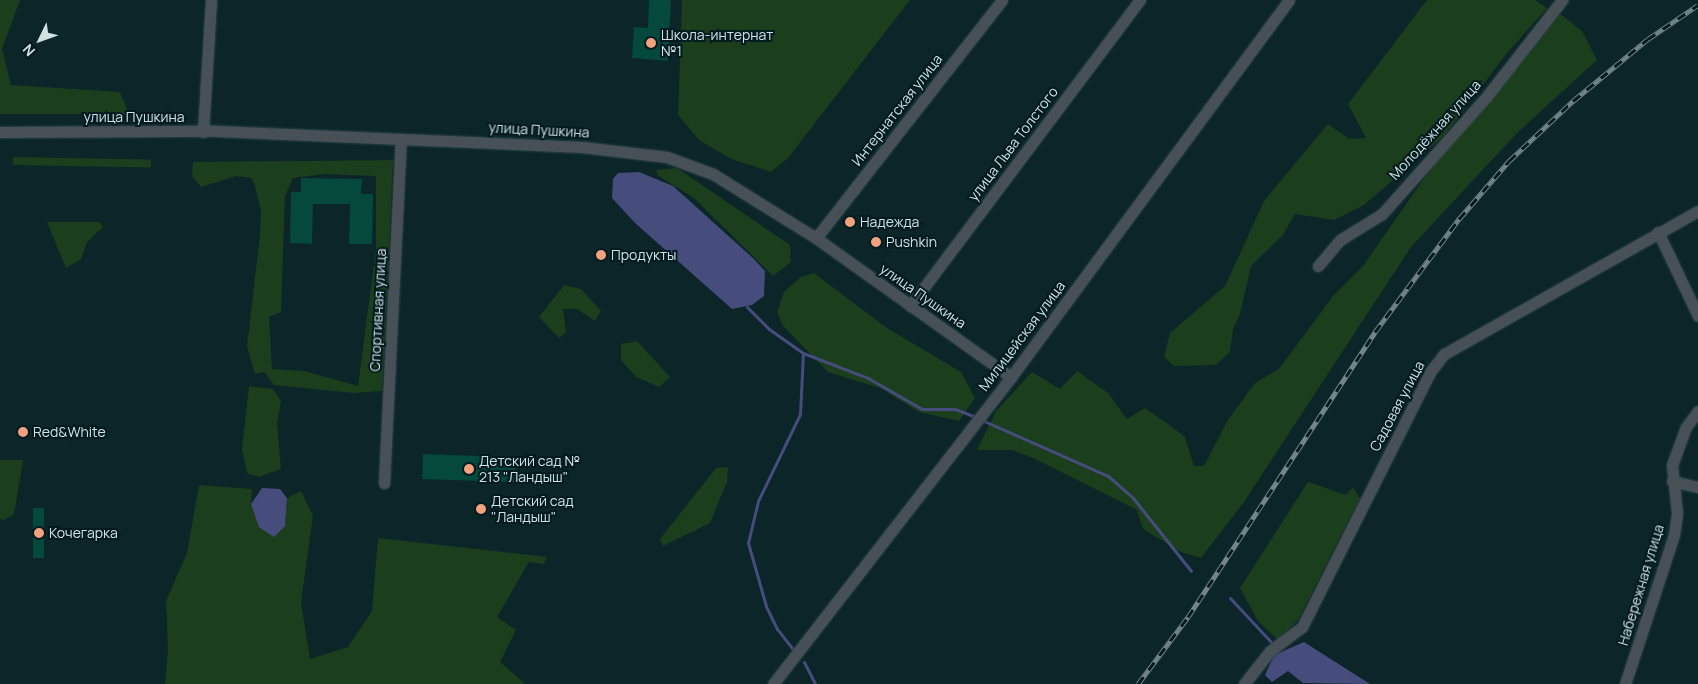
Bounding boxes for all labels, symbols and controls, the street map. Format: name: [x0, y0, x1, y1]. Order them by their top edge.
north arrow: [15, 15, 65, 65]
place label: Школа-интернат №1: [661, 27, 773, 59]
marker: Школа-интернат №1: [645, 37, 657, 49]
text: N: [18, 40, 39, 60]
street label: Интернатская улица: [848, 51, 946, 169]
street label: Молодёжная улица: [1386, 77, 1484, 183]
street label: улица Льва Толстого: [965, 84, 1061, 204]
street label: улица Пушкина: [84, 109, 184, 125]
street label: улица Пушкина: [488, 119, 590, 141]
place label: Надежда: [860, 214, 919, 230]
marker: Надежда: [844, 216, 856, 228]
place label: Pushkin: [886, 234, 937, 250]
marker: Pushkin: [870, 236, 882, 248]
place label: Продукты: [611, 247, 676, 263]
street label: Спортивная улица: [366, 248, 390, 372]
marker: Продукты: [595, 249, 607, 261]
street label: улица Пушкина: [877, 260, 969, 332]
street label: Милицейская улица: [975, 278, 1069, 394]
street label: Садовая улица: [1366, 358, 1428, 454]
place label: Red&White: [33, 424, 106, 440]
marker: Red&White: [17, 426, 29, 438]
place label: Детский сад № 213 "Ландыш": [479, 453, 580, 486]
marker: Детский сад № 213 "Ландыш": [463, 463, 475, 475]
place label: Детский сад "Ландыш": [491, 493, 574, 526]
marker: Детский сад "Ландыш": [475, 503, 487, 515]
street label: Набережная улица: [1615, 522, 1667, 648]
place label: Кочегарка: [49, 525, 118, 541]
marker: Кочегарка: [33, 527, 45, 539]

